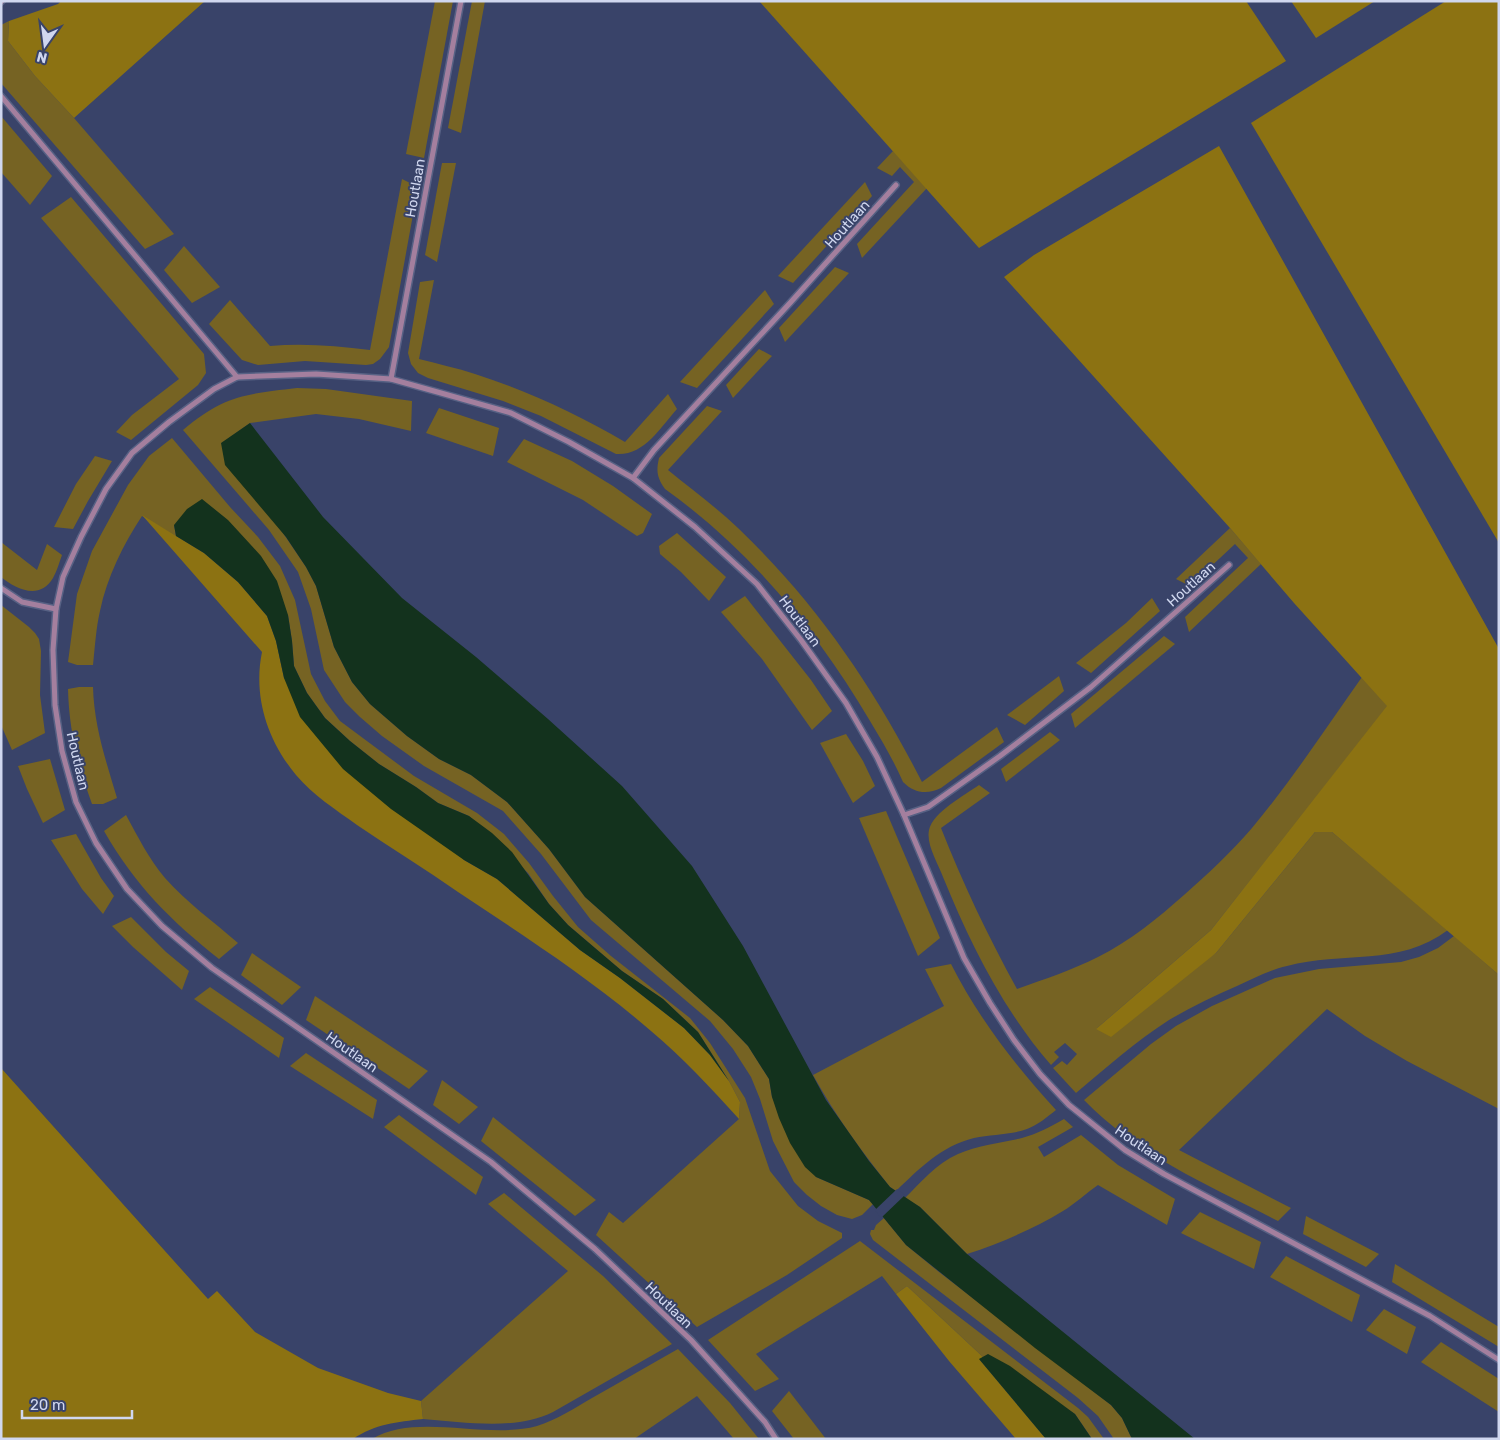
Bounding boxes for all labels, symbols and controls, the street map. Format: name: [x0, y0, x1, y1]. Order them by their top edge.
north arrow: [20, 20, 70, 70]
text: N: [35, 48, 49, 67]
street label: Houtlaan: [402, 157, 429, 219]
street label: Houtlaan: [821, 197, 874, 252]
street label: Houtlaan: [1164, 558, 1219, 611]
street label: Houtlaan: [775, 593, 824, 650]
street label: Houtlaan: [63, 730, 92, 792]
street label: Houtlaan: [323, 1028, 381, 1076]
street label: Houtlaan: [1111, 1122, 1170, 1169]
street label: Houtlaan: [641, 1279, 696, 1332]
scale bar: [22, 1388, 132, 1420]
text: 20 m: [30, 1396, 65, 1414]

